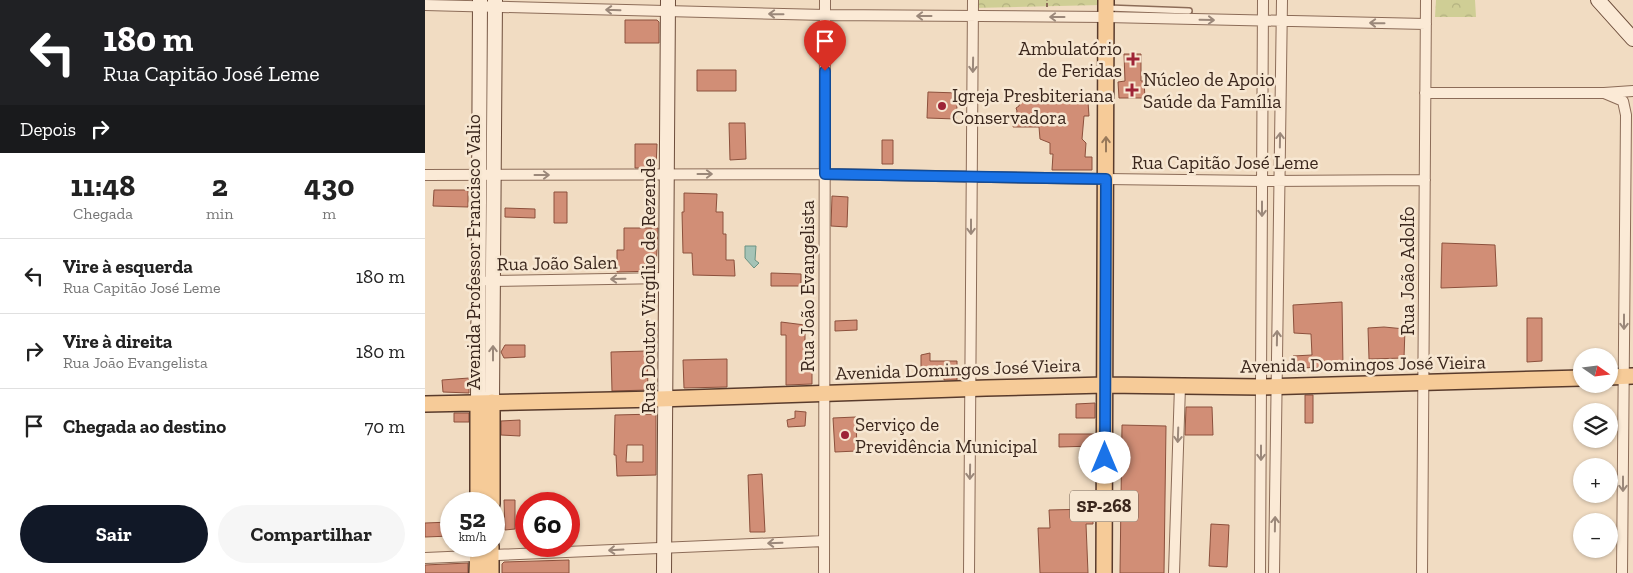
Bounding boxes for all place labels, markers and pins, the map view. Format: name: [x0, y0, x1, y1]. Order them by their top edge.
pin: [804, 20, 846, 71]
place label: Ambulatório de Feridas: [1018, 37, 1122, 82]
marker: Ambulatório de Feridas: [1126, 52, 1140, 66]
place label: Núcleo de Apoio Saúde da Família: [1143, 68, 1281, 113]
marker: Núcleo de Apoio Saúde da Família: [1125, 83, 1139, 97]
place label: Igreja Presbiteriana Conservadora: [952, 84, 1113, 129]
marker: Igreja Presbiteriana Conservadora: [936, 100, 948, 112]
place label: Serviço de Previdência Municipal: [855, 413, 1037, 458]
marker: Serviço de Previdência Municipal: [839, 429, 851, 441]

